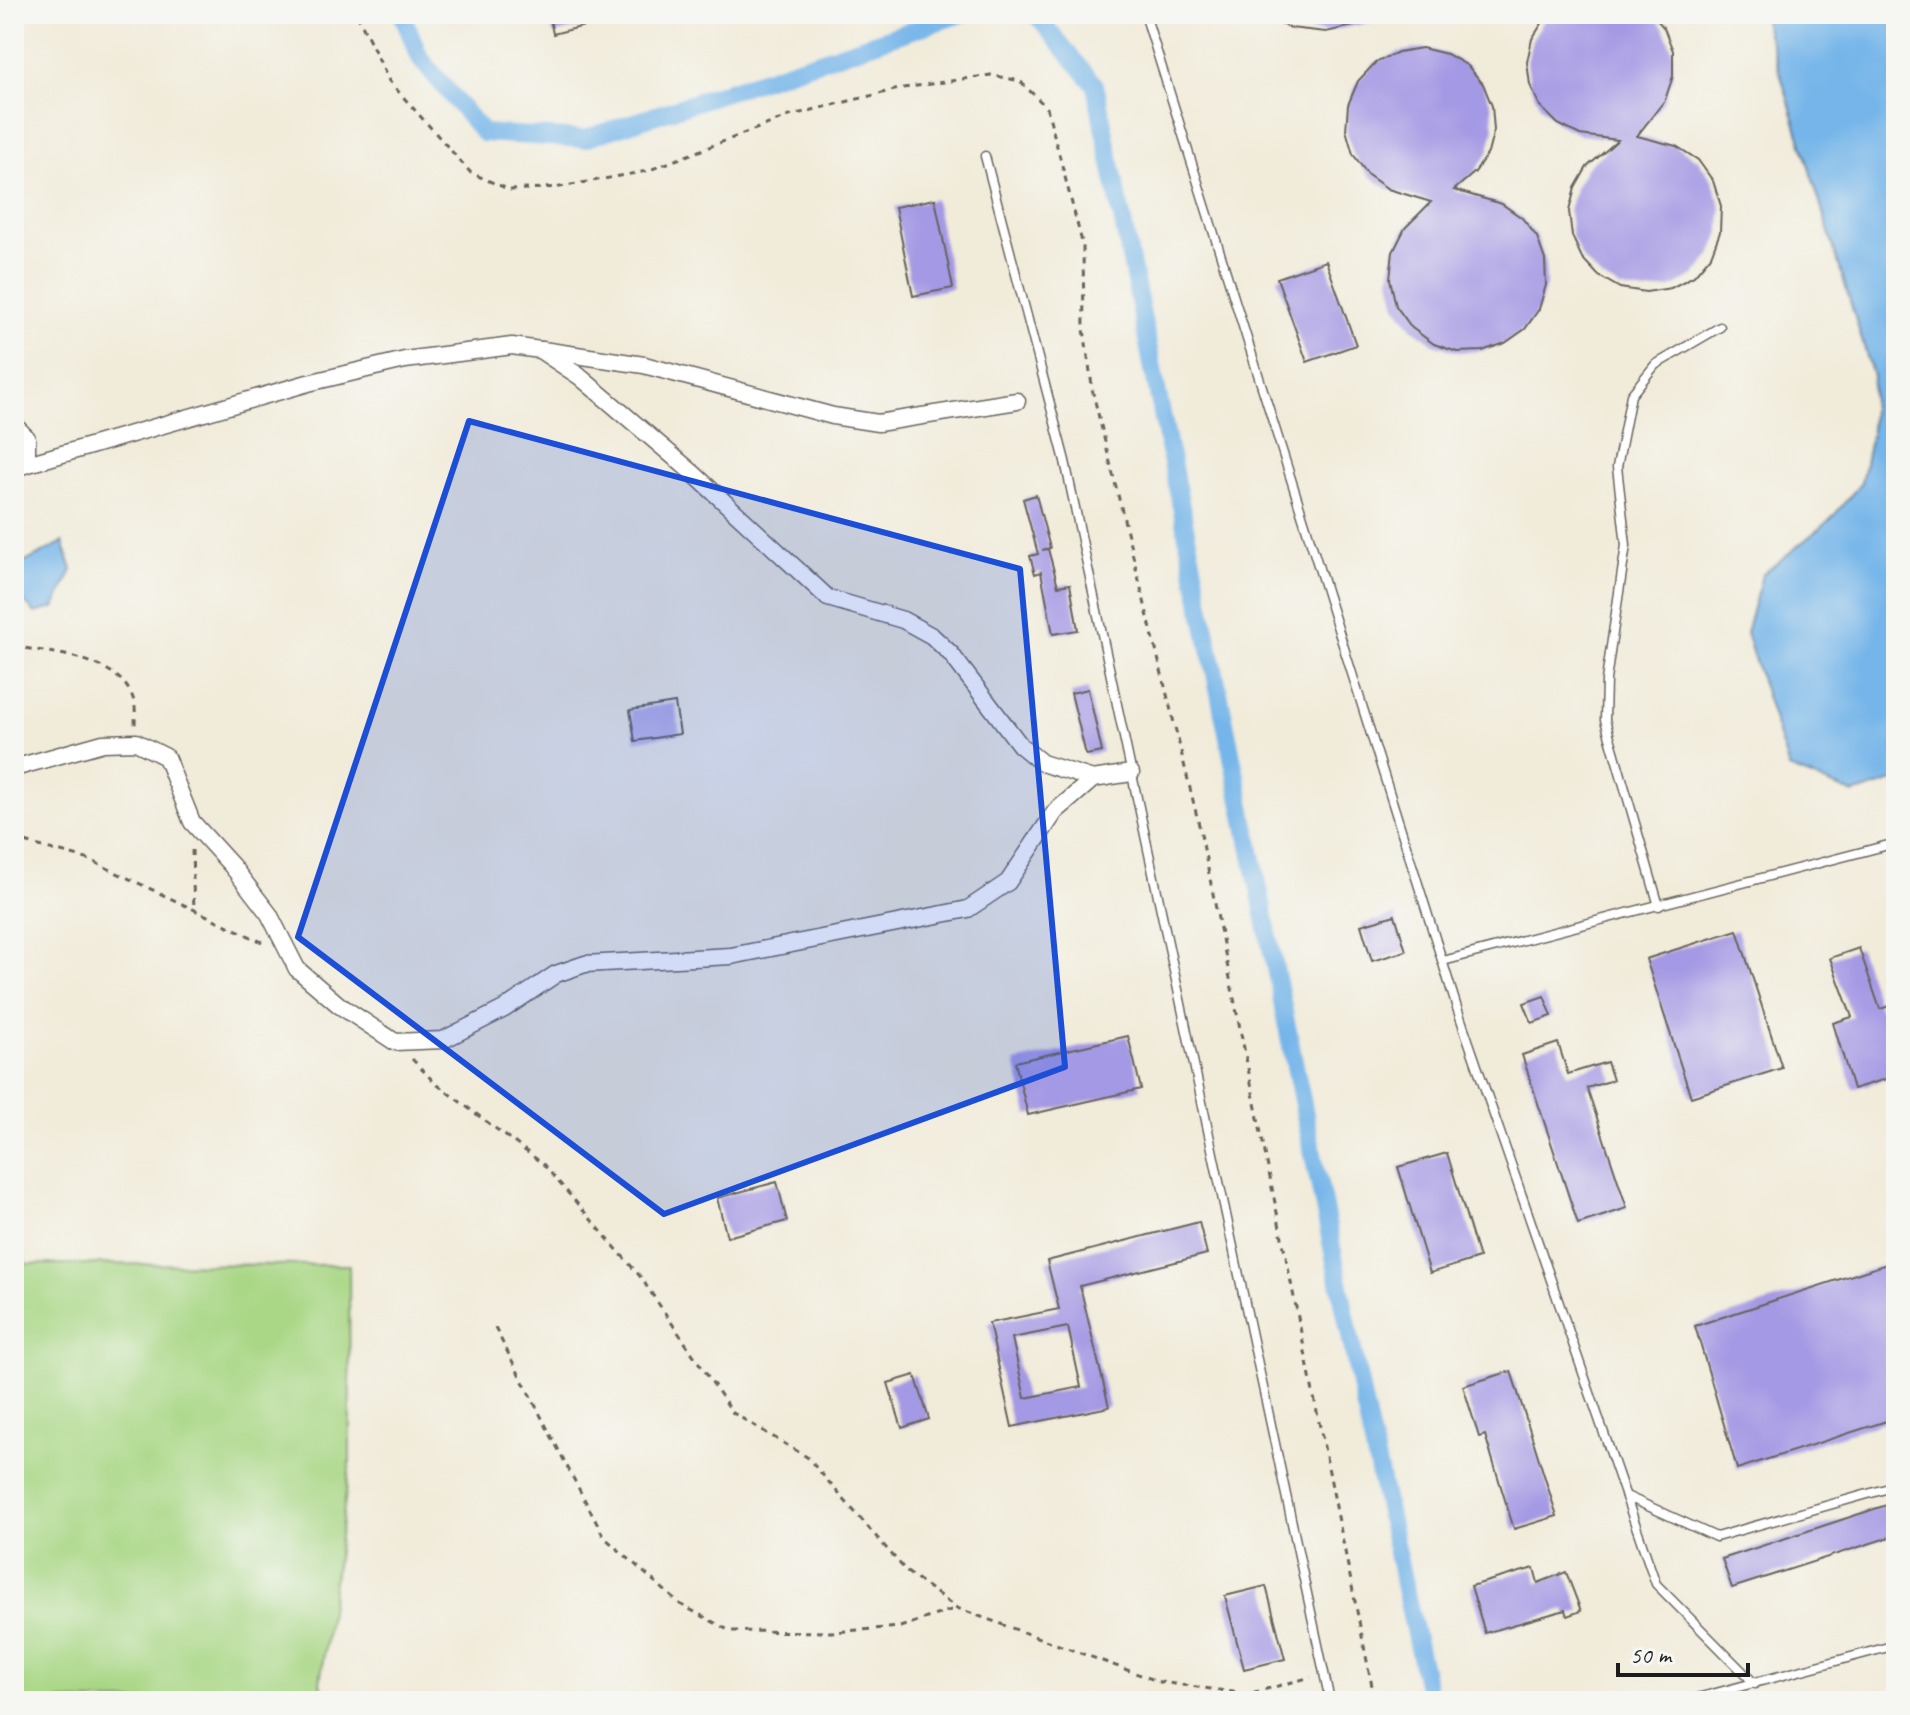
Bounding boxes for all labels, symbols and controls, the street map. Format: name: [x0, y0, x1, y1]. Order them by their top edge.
scale bar: [1618, 1627, 1748, 1677]
text: 50 m: [1630, 1640, 1673, 1670]

